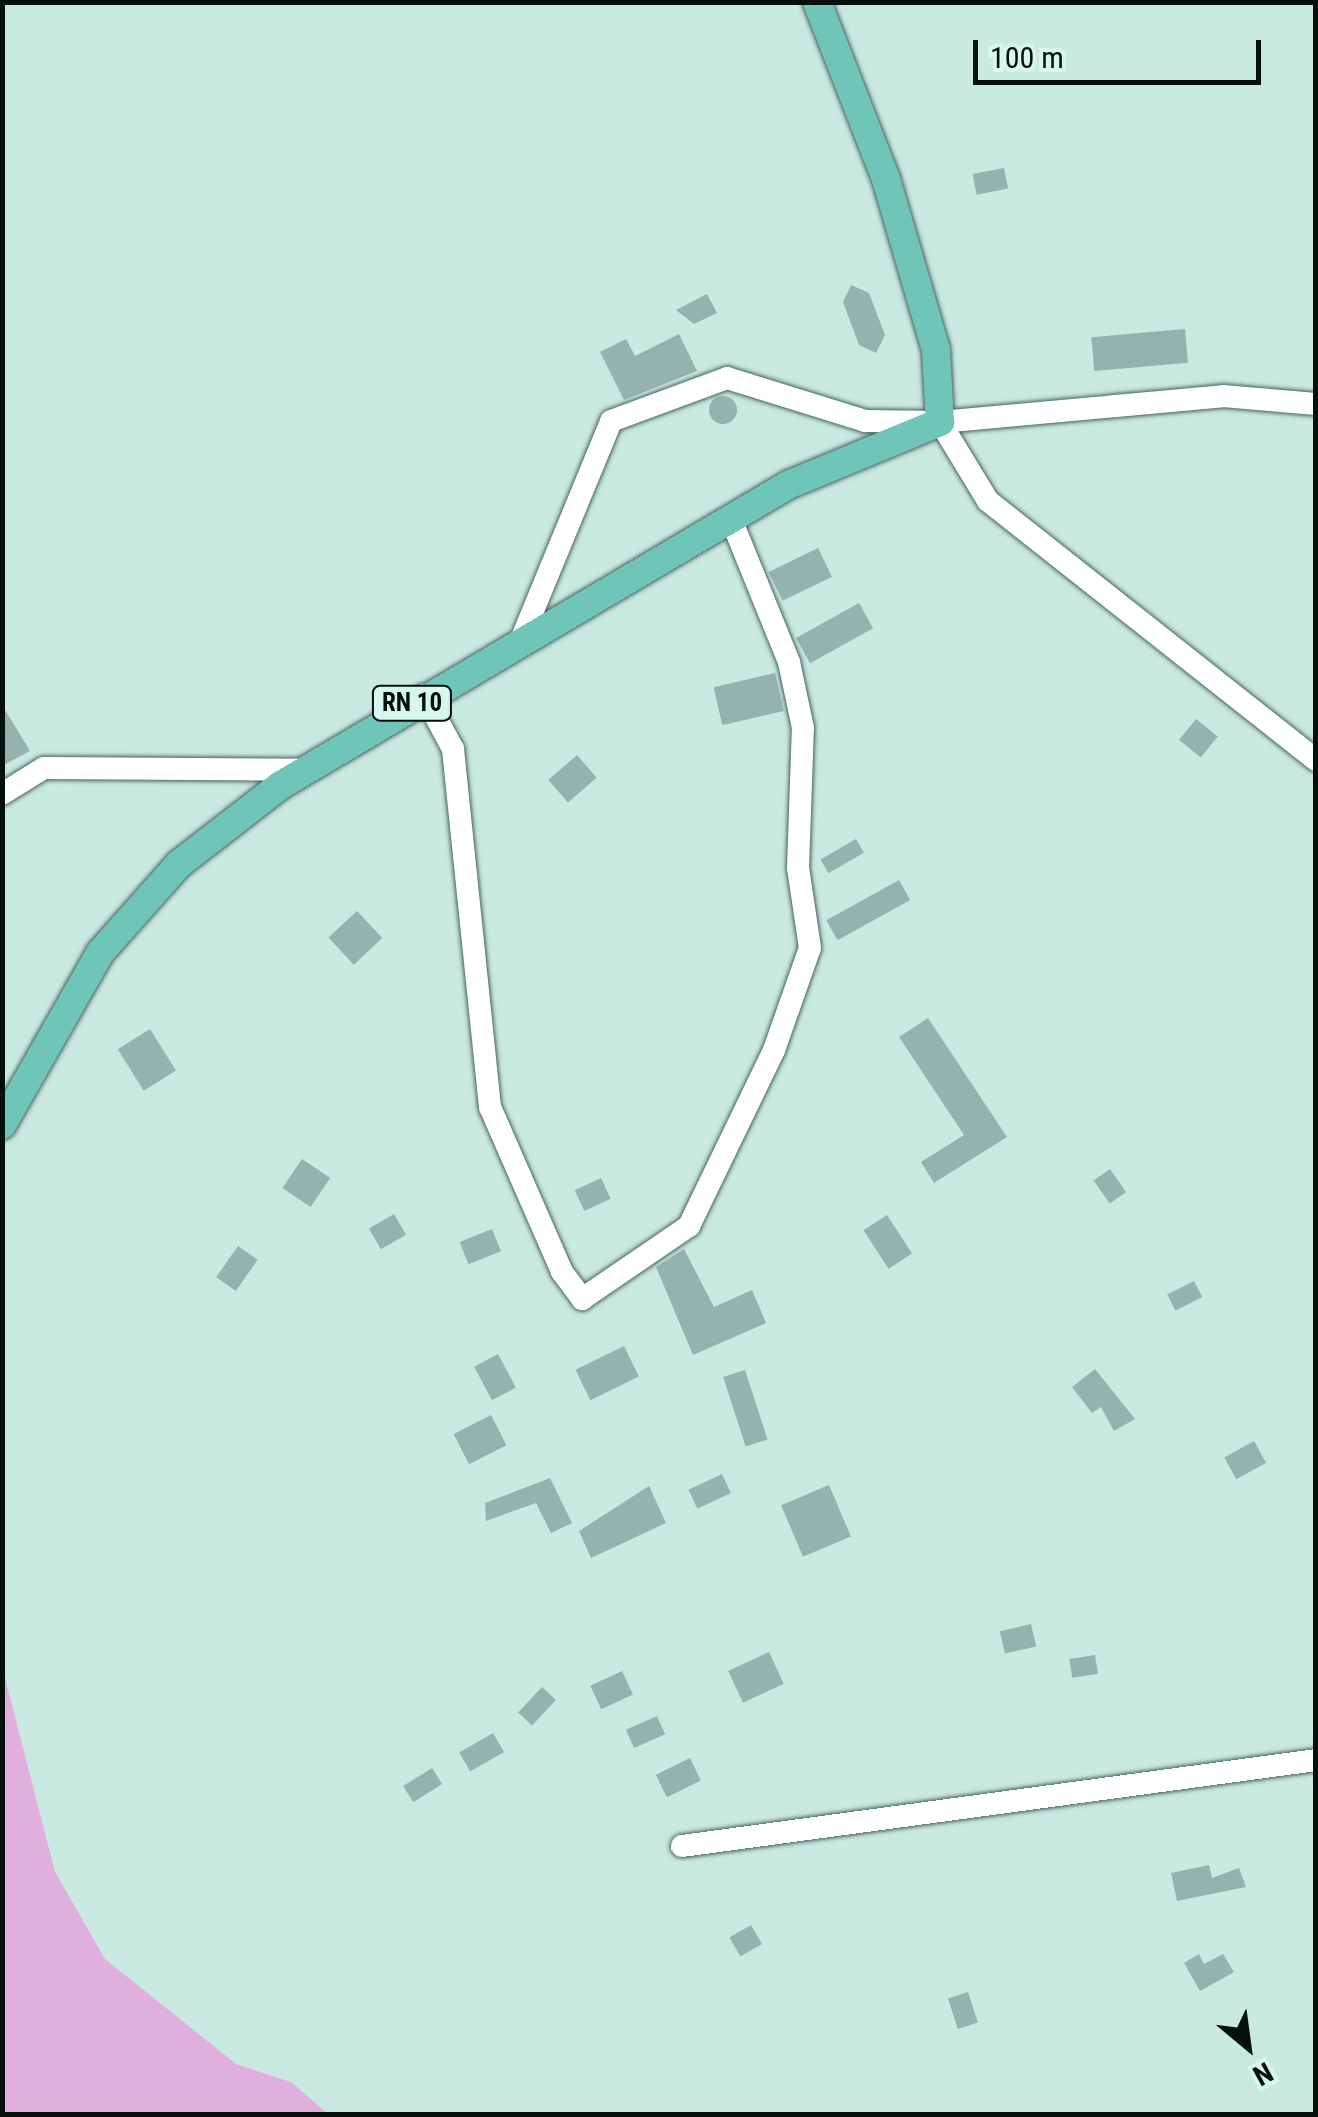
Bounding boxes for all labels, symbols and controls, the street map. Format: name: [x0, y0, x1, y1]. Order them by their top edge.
scale bar: [978, 20, 1266, 82]
text: 100 m: [990, 40, 1064, 75]
road number: RN 10: [370, 683, 454, 723]
north arrow: [1198, 1997, 1298, 2097]
text: N: [1247, 2055, 1278, 2092]

